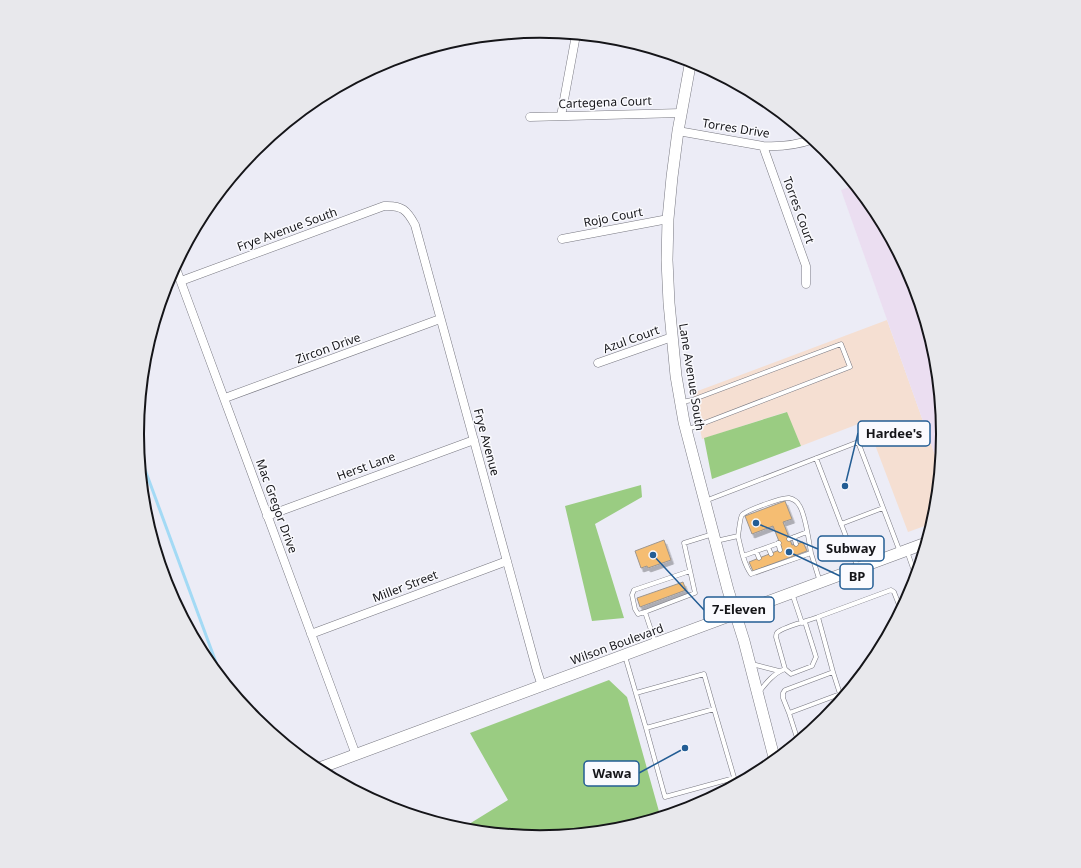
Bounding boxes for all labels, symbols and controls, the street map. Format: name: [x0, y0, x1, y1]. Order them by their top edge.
street label: Cartegena Court: [558, 92, 653, 112]
street label: Torres Drive: [701, 114, 771, 142]
street label: Torres Court: [779, 174, 819, 246]
street label: Frye Avenue South: [235, 203, 339, 255]
street label: Rojo Court: [582, 203, 645, 231]
street label: Azul Court: [601, 321, 662, 357]
street label: Lane Avenue South: [675, 322, 709, 432]
street label: Zircon Drive: [293, 328, 363, 368]
street label: Frye Avenue: [470, 406, 504, 478]
callout: Hardee's: [858, 421, 930, 446]
text: Hardee's: [866, 424, 922, 442]
street label: Herst Lane: [334, 448, 398, 484]
street label: Mac Gregor Drive: [252, 457, 302, 556]
callout: Subway: [818, 536, 884, 561]
text: Subway: [826, 539, 877, 557]
callout: BP: [840, 564, 873, 589]
street label: Miller Street: [370, 566, 441, 606]
text: BP: [849, 567, 865, 585]
callout: 7-Eleven: [704, 597, 774, 622]
text: 7-Eleven: [712, 600, 766, 618]
street label: Wilson Boulevard: [568, 619, 666, 669]
callout: Wawa: [584, 761, 639, 786]
text: Wawa: [592, 764, 632, 782]

